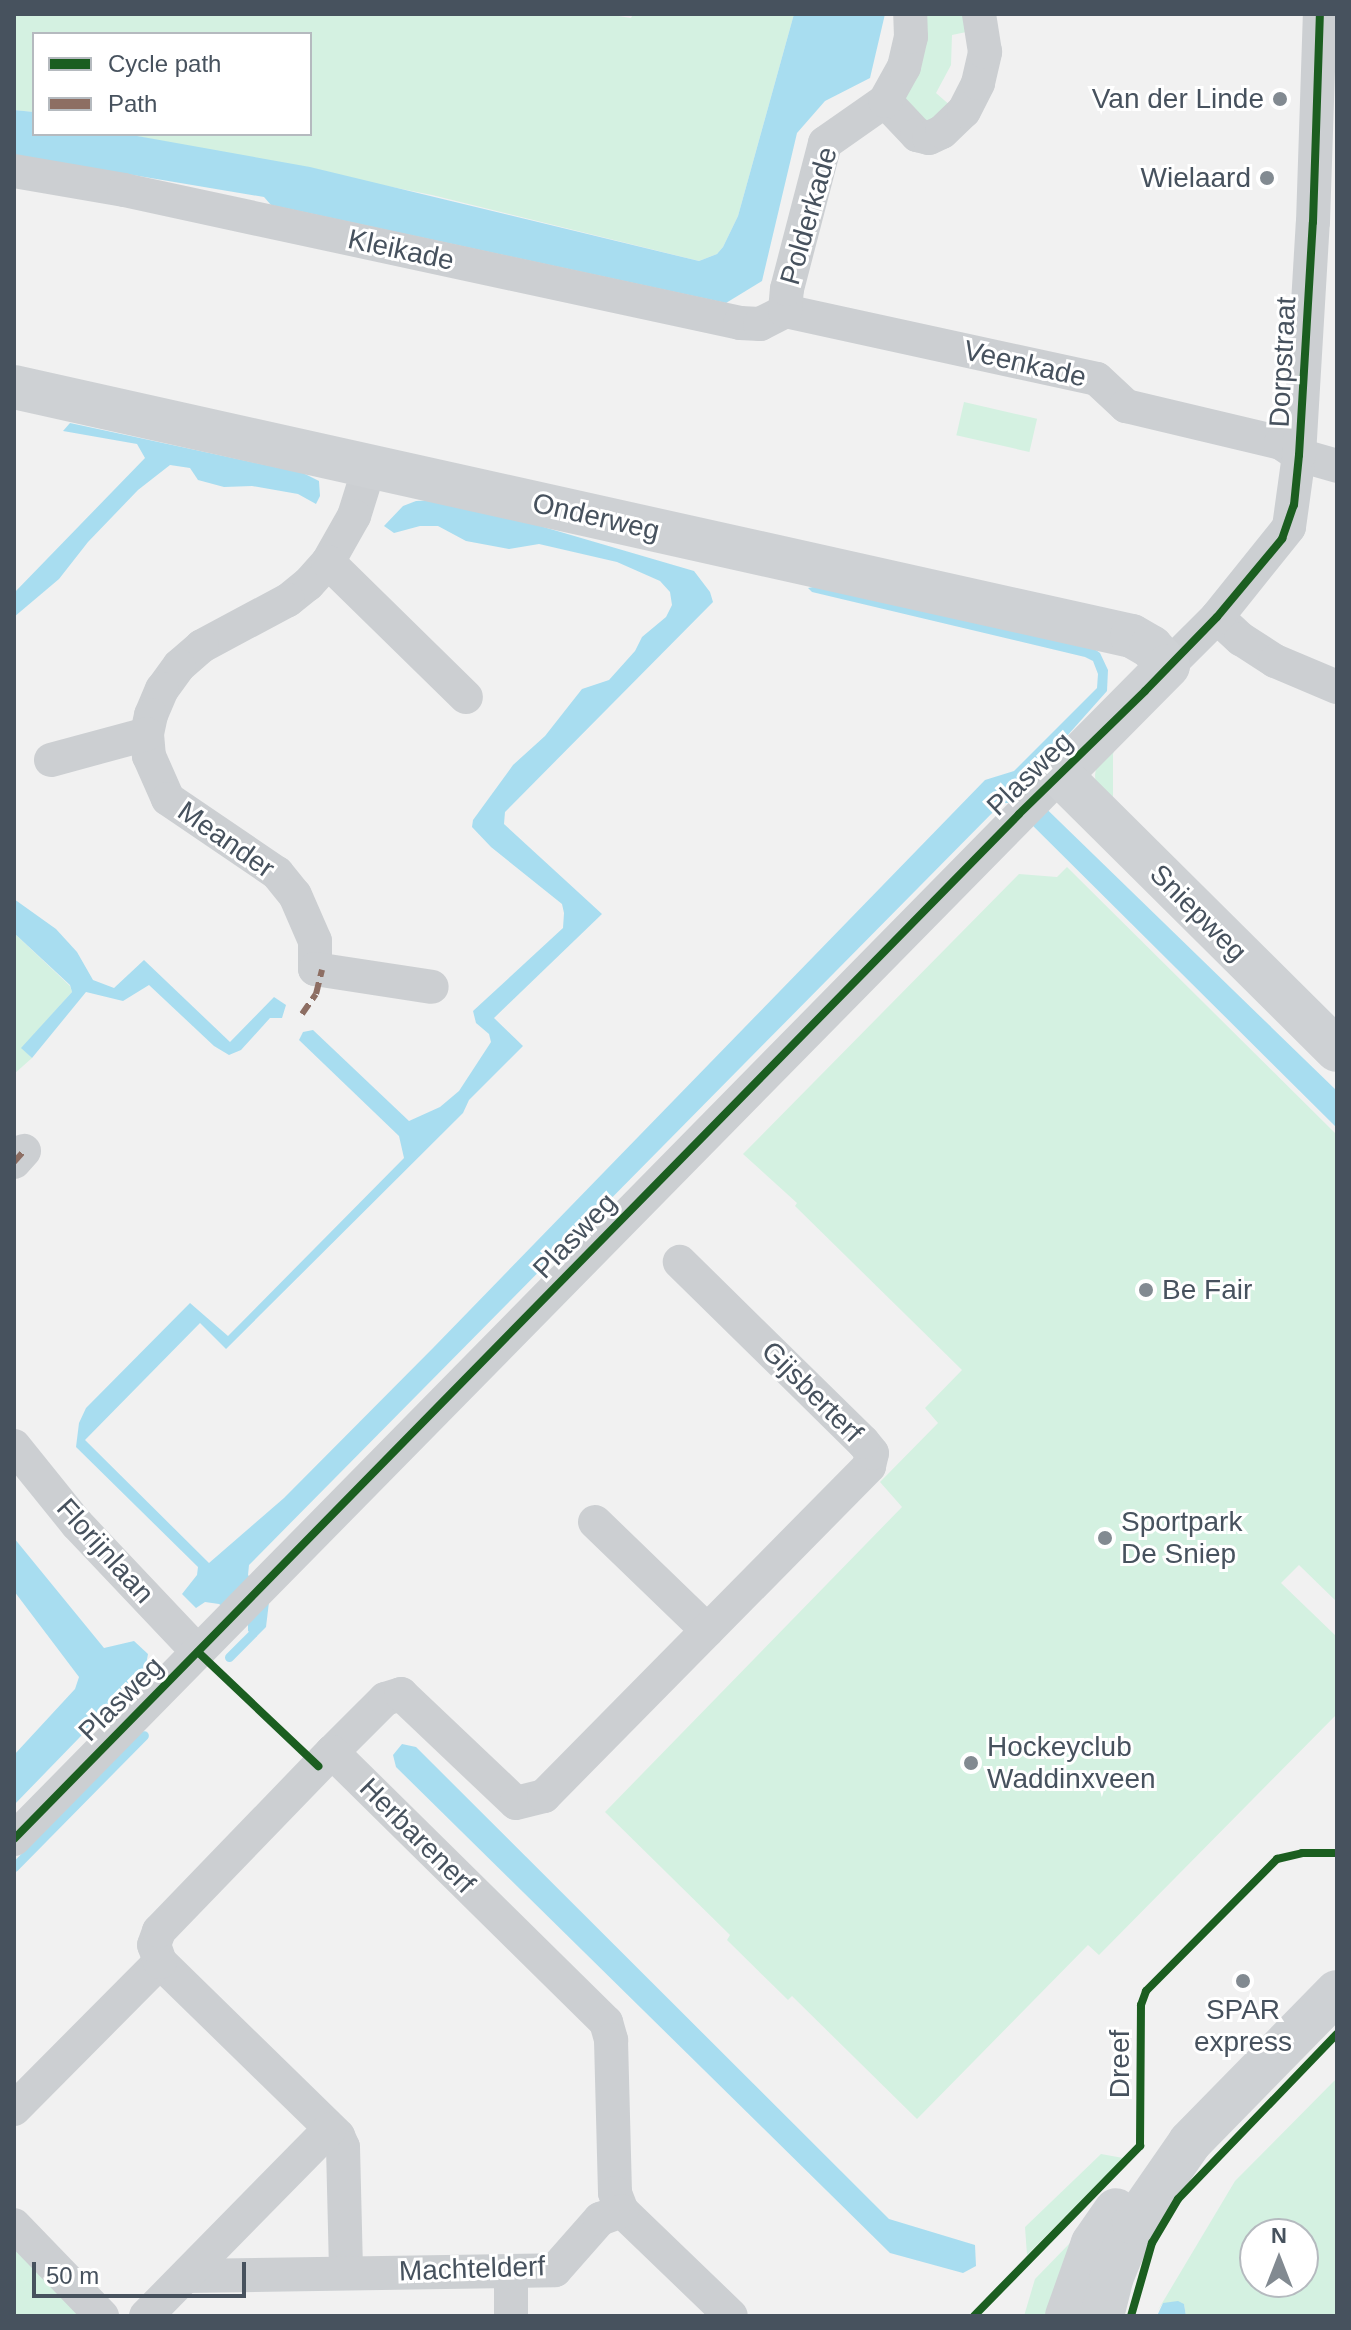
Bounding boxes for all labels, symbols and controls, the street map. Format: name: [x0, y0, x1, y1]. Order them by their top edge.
legend: [32, 32, 312, 136]
text: Cycle path: [108, 50, 221, 77]
place label: Van der Linde: [1092, 82, 1264, 116]
text: Path: [108, 90, 157, 117]
marker: Van der Linde: [1271, 90, 1289, 108]
street label: Polderkade: [773, 143, 845, 289]
place label: Wielaard: [1141, 161, 1251, 195]
marker: Wielaard: [1258, 169, 1276, 187]
street label: Kleikade: [345, 222, 457, 278]
street label: Dorpstraat: [1263, 296, 1303, 428]
street label: Veenkade: [961, 334, 1089, 394]
street label: Onderweg: [529, 486, 663, 548]
street label: Plasweg: [980, 725, 1080, 823]
street label: Meander: [171, 795, 281, 885]
street label: Sniepweg: [1143, 858, 1253, 968]
street label: Plasweg: [526, 1186, 624, 1286]
place label: Be Fair: [1162, 1273, 1252, 1307]
marker: Be Fair: [1137, 1281, 1155, 1299]
street label: Gijsberterf: [754, 1334, 870, 1450]
street label: Florijnlaan: [49, 1492, 161, 1610]
place label: Sportpark De Sniep: [1121, 1505, 1242, 1571]
marker: Sportpark De Sniep: [1096, 1529, 1114, 1547]
street label: Plasweg: [72, 1650, 170, 1748]
place label: Hockeyclub Waddinxveen: [987, 1730, 1156, 1796]
marker: Hockeyclub Waddinxveen: [962, 1754, 980, 1772]
street label: Herbarenerf: [352, 1771, 482, 1901]
marker: SPAR express: [1234, 1972, 1252, 1990]
place label: SPAR express: [1194, 1993, 1292, 2059]
street label: Dreef: [1103, 2030, 1137, 2098]
north arrow: [1239, 2218, 1319, 2298]
text: N: [1271, 2223, 1287, 2248]
scale bar: [36, 2246, 250, 2296]
street label: Machtelderf: [398, 2250, 546, 2288]
text: 50 m: [46, 2262, 99, 2289]

